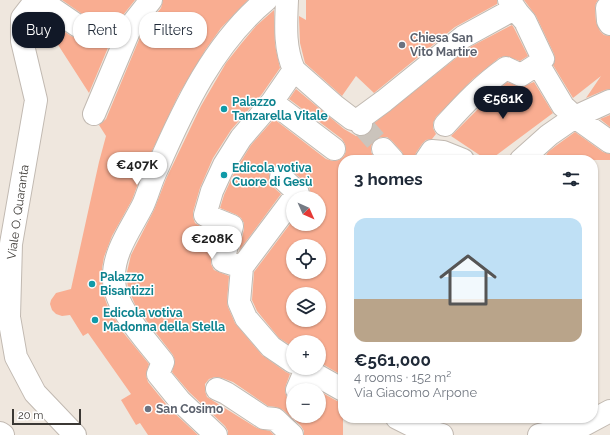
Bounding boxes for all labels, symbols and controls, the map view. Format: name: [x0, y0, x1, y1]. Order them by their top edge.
chip: Buy: [12, 12, 65, 48]
chip: Rent: [73, 12, 131, 48]
chip: Filters: [139, 12, 207, 48]
place label: Chiesa San Vito Martire: [410, 31, 477, 59]
marker: Chiesa San Vito Martire: [397, 40, 407, 50]
pin: €561K: [475, 86, 531, 120]
text: €561K: [483, 91, 523, 106]
place label: Palazzo Tanzarella Vitale: [232, 95, 328, 123]
marker: Palazzo Tanzarella Vitale: [219, 104, 229, 114]
pin: €407K: [109, 152, 165, 186]
text: €407K: [116, 157, 158, 172]
place label: Edicola votiva Cuore di Gesù: [232, 161, 312, 189]
street label: Viale O. Quaranta: [4, 164, 32, 260]
icon: filters: [560, 168, 582, 190]
text: 3 homes: [354, 169, 423, 189]
marker: Edicola votiva Cuore di Gesù: [219, 170, 229, 180]
north arrow: [286, 191, 326, 231]
map controls: [286, 191, 326, 423]
pin: €208K: [184, 226, 240, 260]
text: €208K: [191, 231, 233, 246]
button: locate: [286, 239, 326, 279]
icon: home: [432, 244, 504, 316]
place label: Palazzo Bisantizzi: [100, 270, 154, 298]
marker: Palazzo Bisantizzi: [87, 279, 97, 289]
button: layers: [286, 287, 326, 327]
place label: Edicola votiva Madonna della Stella: [103, 306, 225, 334]
marker: Edicola votiva Madonna della Stella: [90, 315, 100, 325]
button: +: [286, 335, 326, 375]
text: €561,000: [354, 350, 431, 370]
text: 4 rooms · 152 m²: [354, 370, 451, 385]
button: −: [286, 383, 326, 423]
text: Via Giacomo Arpone: [354, 385, 477, 400]
place label: San Cosimo: [156, 402, 223, 416]
marker: San Cosimo: [143, 404, 153, 414]
scale bar: [12, 407, 81, 426]
text: 20 m: [18, 409, 43, 422]

